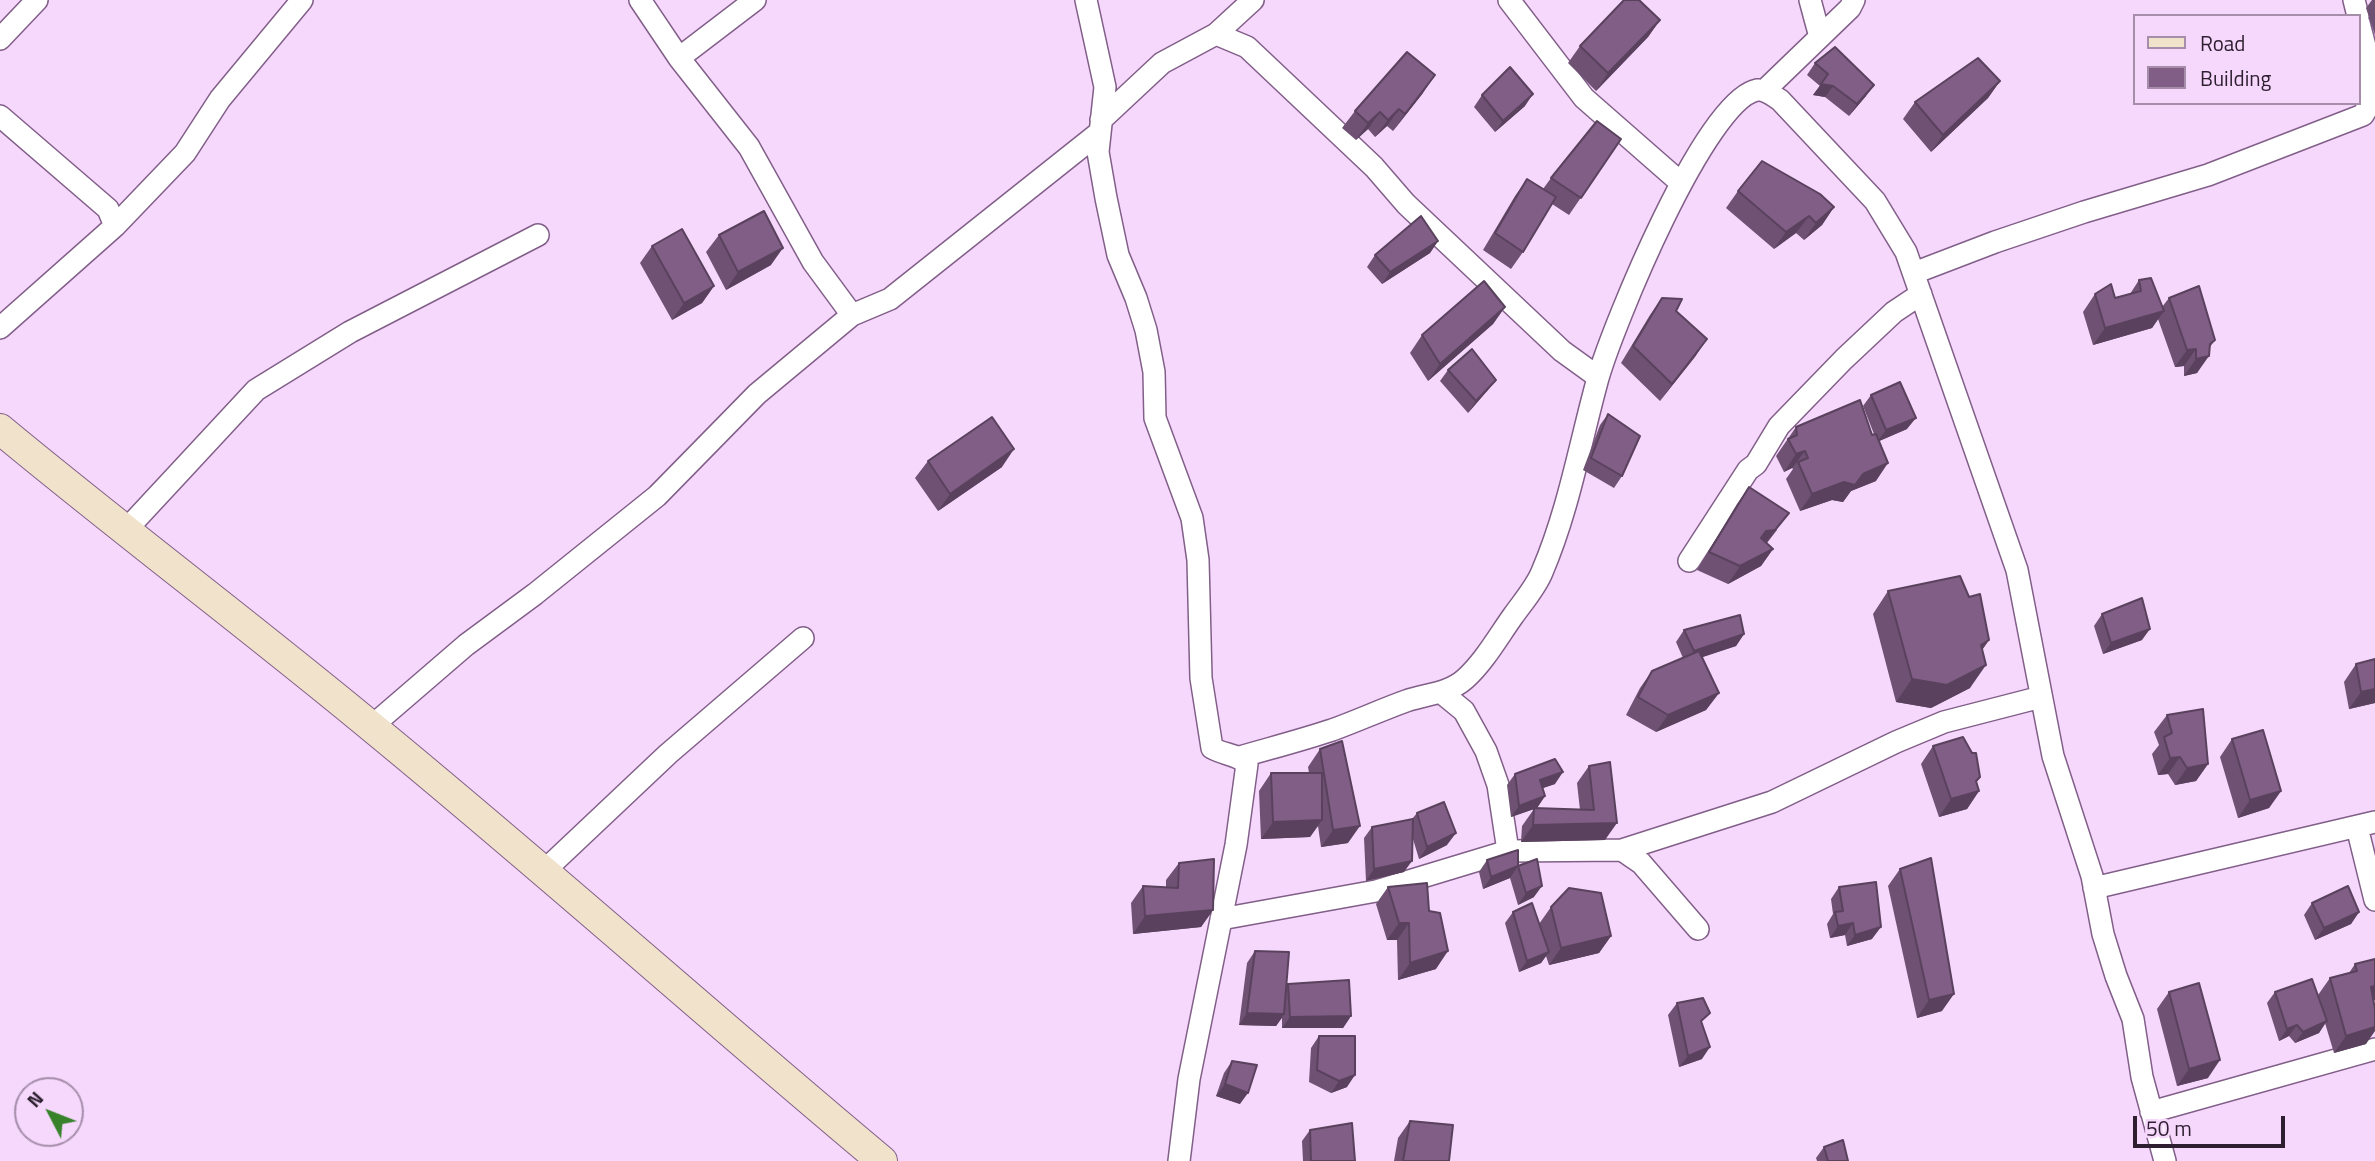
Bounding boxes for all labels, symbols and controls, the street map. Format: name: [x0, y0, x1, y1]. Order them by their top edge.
legend: [2134, 14, 2361, 105]
text: Road: [2200, 27, 2245, 59]
text: Building: [2200, 62, 2271, 94]
north arrow: [14, 1077, 84, 1147]
text: N: [19, 1084, 50, 1114]
scale bar: [2137, 1102, 2289, 1146]
text: 50 m: [2146, 1112, 2192, 1144]

